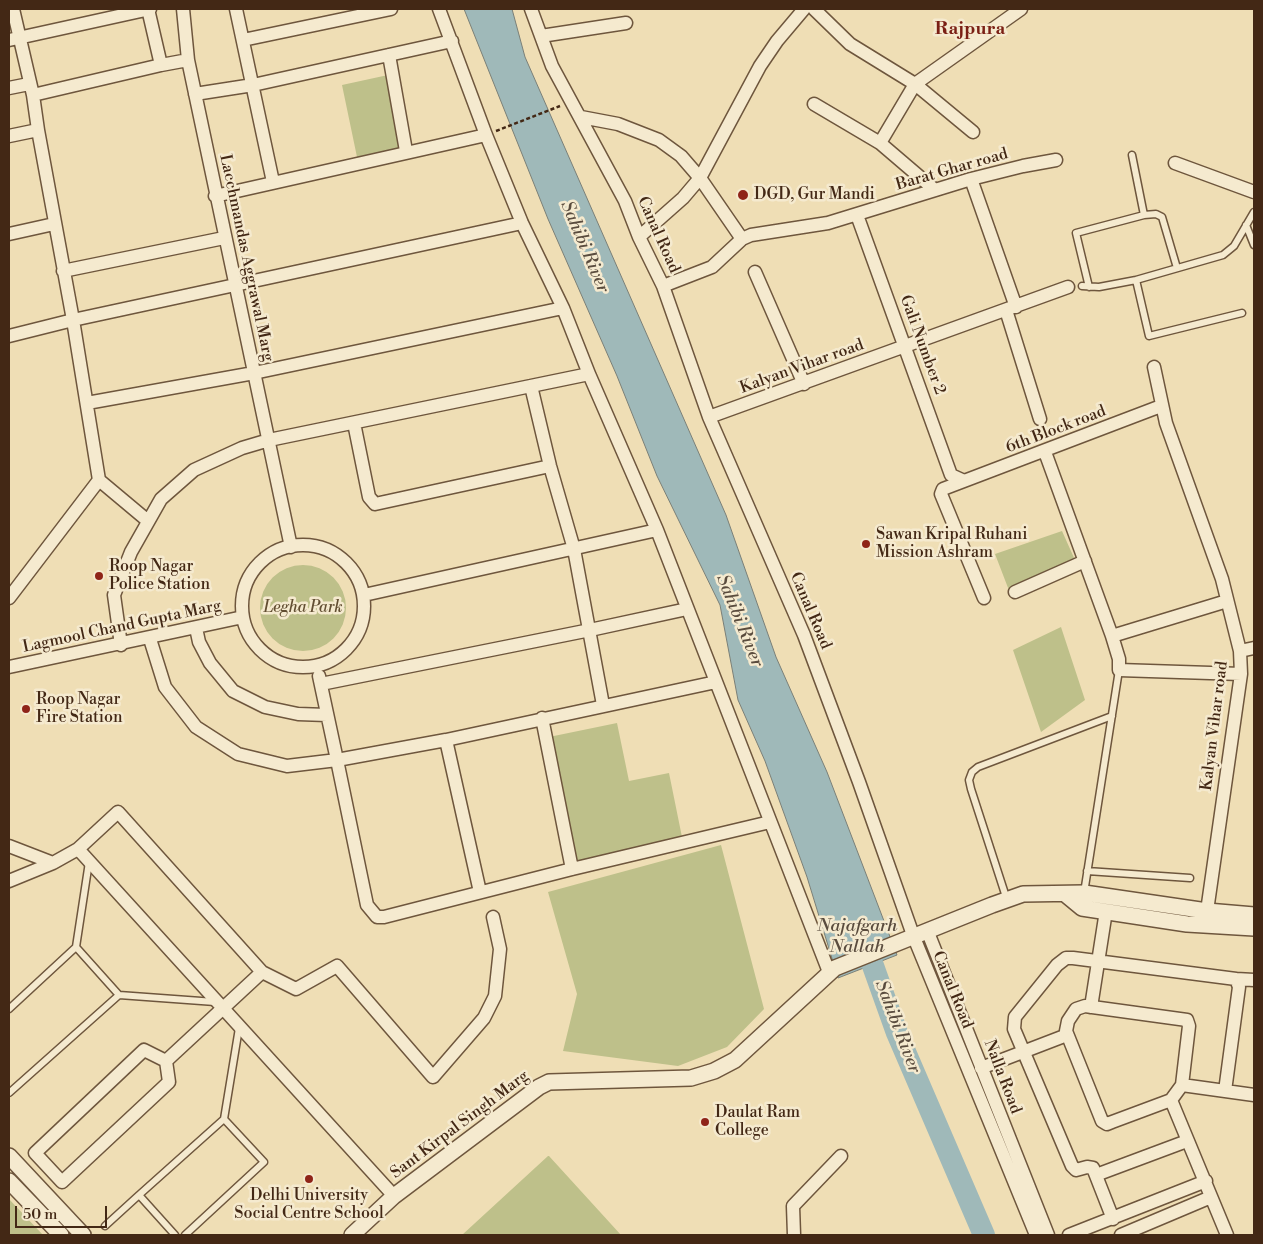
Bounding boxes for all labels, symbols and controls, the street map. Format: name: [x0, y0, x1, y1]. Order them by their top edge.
district label: Rajpura: [935, 19, 1005, 41]
street label: Barat Ghar road: [894, 145, 1010, 195]
street label: Lacchmandas Aggrawal Marg: [215, 153, 277, 363]
place label: DGD, Gur Mandi: [754, 185, 875, 205]
marker: DGD, Gur Mandi: [736, 188, 750, 202]
street label: Canal Road: [633, 194, 683, 276]
water label: Sahibi River: [555, 198, 613, 296]
street label: Gali Number 2: [895, 293, 949, 397]
street label: Kalyan Vihar road: [737, 336, 867, 398]
street label: 6th Block road: [1003, 402, 1109, 458]
place label: Sawan Kripal Ruhani Mission Ashram: [876, 525, 1027, 563]
marker: Sawan Kripal Ruhani Mission Ashram: [860, 538, 872, 550]
place label: Roop Nagar Police Station: [109, 557, 210, 595]
marker: Roop Nagar Police Station: [93, 570, 105, 582]
street label: Canal Road: [785, 570, 835, 652]
water label: Sahibi River: [711, 572, 767, 670]
street label: Lagmool Chand Gupta Marg: [21, 597, 223, 657]
park label: Legha Park: [263, 598, 343, 618]
street label: Kalyan Vihar road: [1198, 660, 1232, 792]
place label: Roop Nagar Fire Station: [36, 690, 122, 728]
marker: Roop Nagar Fire Station: [20, 703, 32, 715]
water label: Najafgarh Nallah: [817, 916, 897, 959]
street label: Canal Road: [928, 948, 976, 1032]
water label: Sahibi River: [869, 977, 925, 1077]
street label: Nalla Road: [979, 1037, 1025, 1117]
street label: Sant Kirpal Singh Marg: [387, 1067, 533, 1183]
place label: Daulat Ram College: [715, 1103, 800, 1141]
marker: Daulat Ram College: [699, 1116, 711, 1128]
marker: Delhi University Social Centre School: [303, 1173, 315, 1185]
place label: Delhi University Social Centre School: [234, 1186, 384, 1224]
scale bar: [18, 1196, 110, 1228]
text: 50 m: [23, 1205, 57, 1224]

